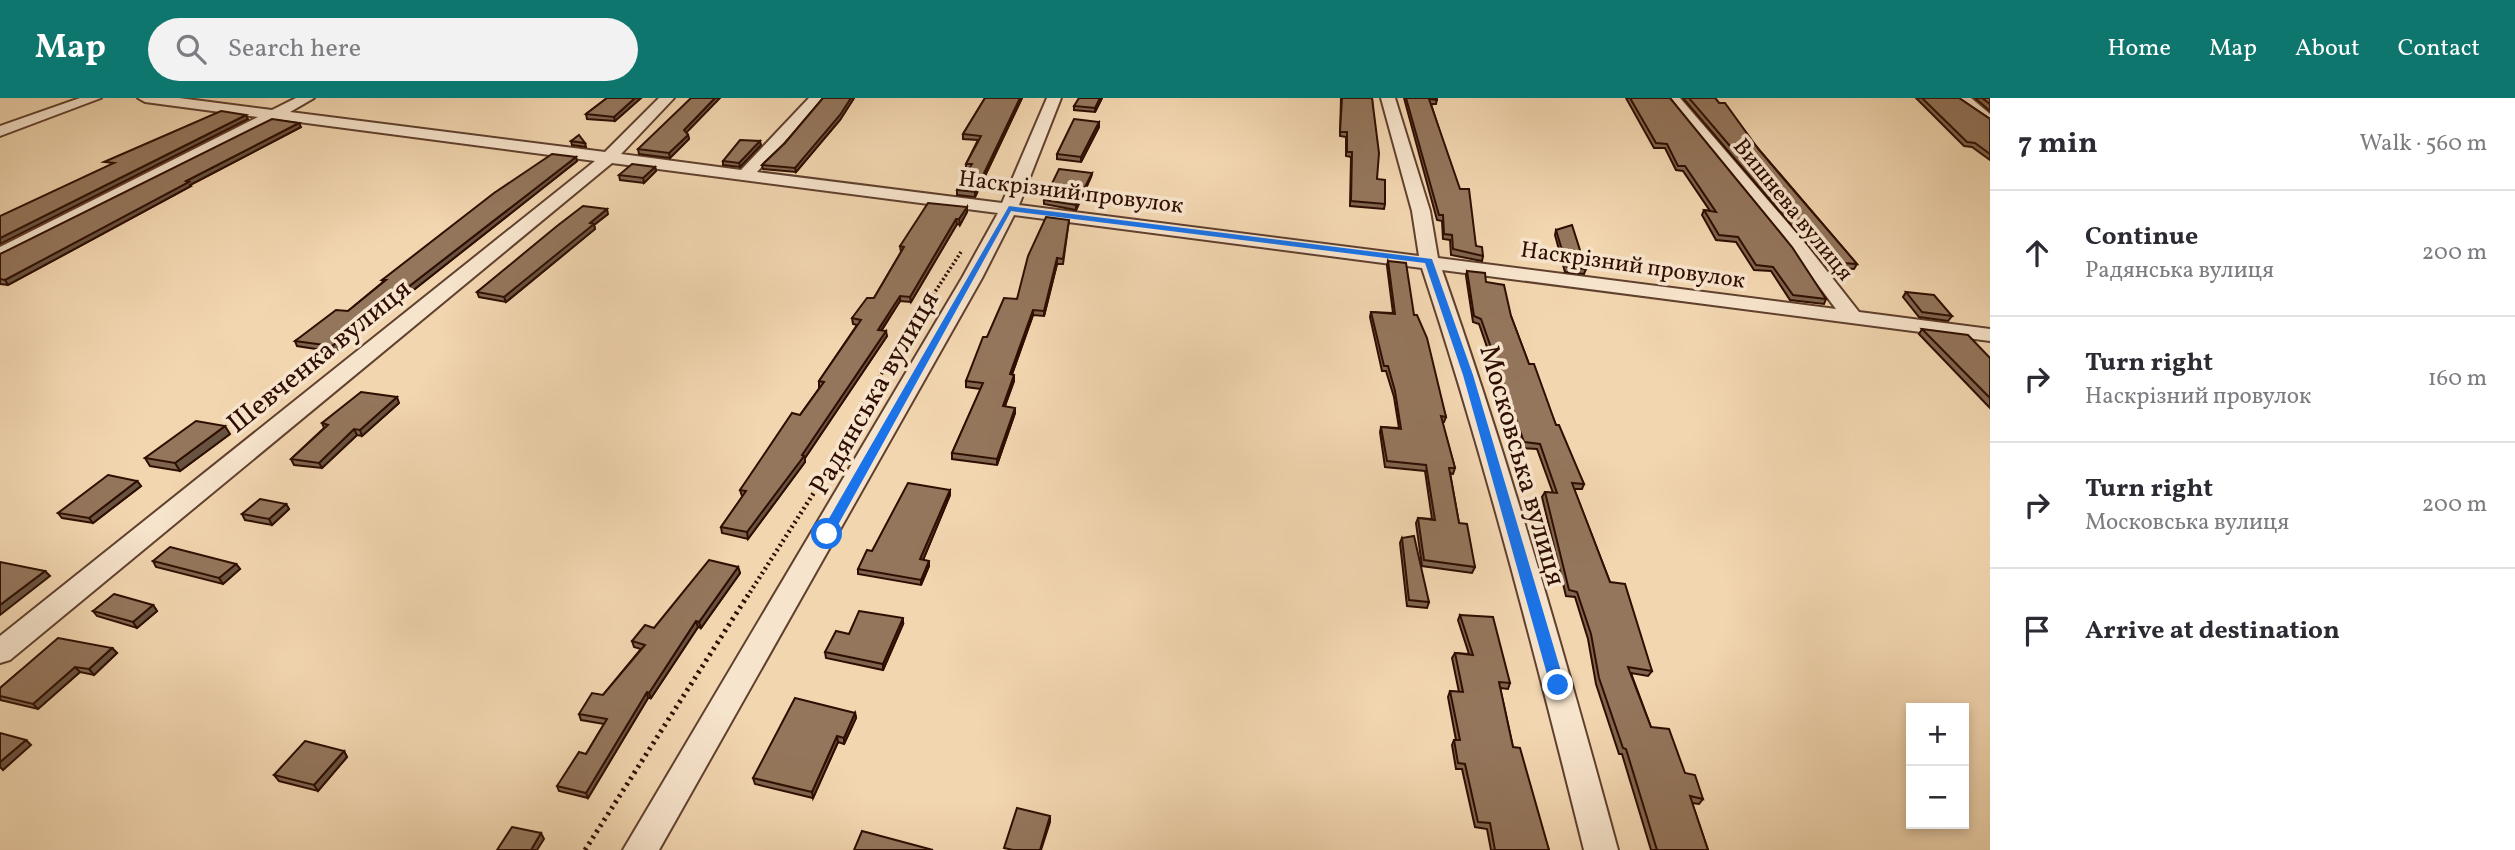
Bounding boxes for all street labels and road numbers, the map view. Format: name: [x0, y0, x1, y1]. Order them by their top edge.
street label: Вишнева вулиця: [1725, 132, 1860, 288]
street label: Наскрізний провулок: [956, 163, 1185, 223]
street label: Наскрізний провулок: [1518, 234, 1747, 298]
street label: Шевченка вулиця: [219, 271, 420, 443]
street label: Радянська вулиця: [801, 284, 950, 503]
street label: Московська вулиця: [1469, 341, 1575, 591]

